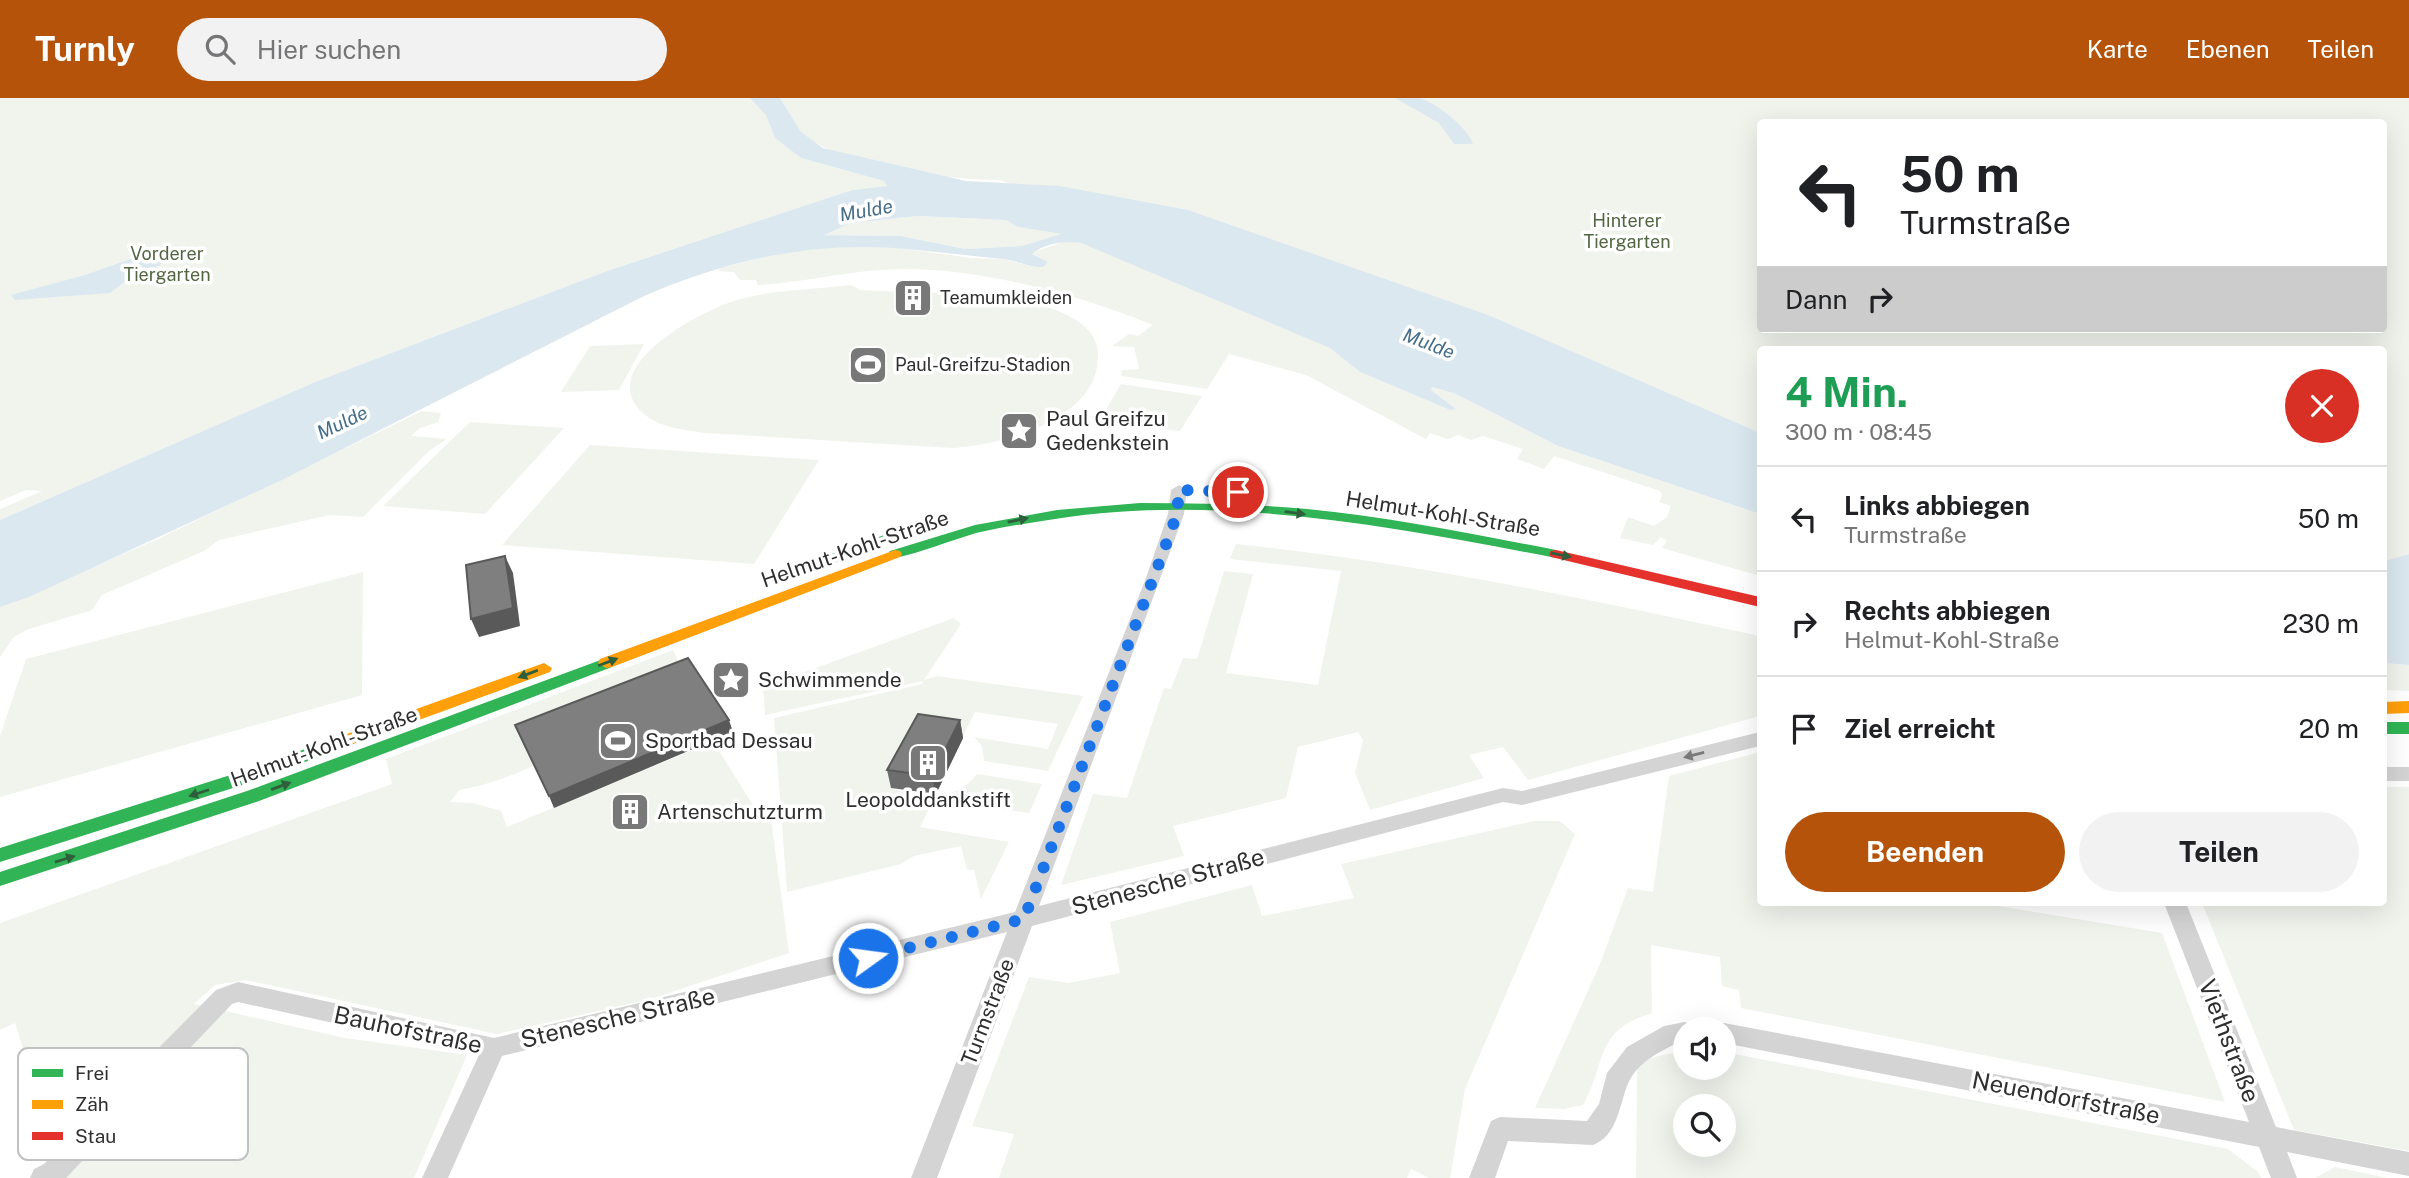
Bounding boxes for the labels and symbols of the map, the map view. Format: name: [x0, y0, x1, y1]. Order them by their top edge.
water label: Mulde: [838, 195, 894, 225]
park label: Hinterer Tiergarten: [1583, 210, 1671, 252]
park label: Vorderer Tiergarten: [123, 243, 211, 285]
building icon: Teamumkleiden: [892, 277, 934, 319]
place label: Teamumkleiden: [940, 287, 1072, 308]
water label: Mulde: [1400, 323, 1458, 363]
sports icon: Paul-Greifzu-Stadion: [847, 344, 889, 386]
place label: Paul-Greifzu-Stadion: [895, 354, 1070, 375]
water label: Mulde: [313, 401, 371, 443]
place label: Paul Greifzu Gedenkstein: [1046, 406, 1169, 455]
place icon: Paul Greifzu Gedenkstein: [998, 410, 1040, 452]
pin: [1208, 462, 1268, 522]
street label: Helmut-Kohl-Straße: [1344, 486, 1542, 541]
street label: Helmut-Kohl-Straße: [758, 505, 952, 592]
one-way arrow: [1284, 507, 1306, 518]
one-way arrow: [1007, 515, 1029, 526]
one-way arrow: [1550, 549, 1572, 560]
one-way arrow: [597, 656, 618, 667]
place icon: Schwimmende: [710, 659, 752, 701]
place label: Schwimmende: [758, 667, 902, 692]
one-way arrow: [518, 668, 539, 679]
street label: Helmut-Kohl-Straße: [227, 701, 421, 792]
sports icon: Sportbad Dessau: [597, 720, 639, 762]
place label: Sportbad Dessau: [645, 728, 813, 753]
building icon: Leopolddankstift: [907, 742, 949, 784]
one-way arrow: [1683, 750, 1705, 761]
one-way arrow: [270, 780, 291, 791]
place label: Leopolddankstift: [845, 787, 1011, 812]
one-way arrow: [189, 788, 210, 799]
building icon: Artenschutzturm: [609, 791, 651, 833]
place label: Artenschutzturm: [657, 799, 823, 824]
street label: Stenesche Straße: [1068, 842, 1267, 920]
one-way arrow: [55, 853, 76, 864]
position arrow: [831, 921, 905, 995]
street label: Turmstraße: [956, 955, 1019, 1069]
street label: Viethstraße: [2194, 975, 2266, 1106]
street label: Stenesche Straße: [518, 981, 718, 1053]
street label: Bauhofstraße: [331, 1000, 485, 1058]
legend: [18, 1048, 248, 1160]
text: Frei: [75, 1062, 109, 1084]
street label: Neuendorfstraße: [1970, 1065, 2163, 1129]
text: Zäh: [75, 1093, 109, 1115]
text: Stau: [75, 1125, 116, 1147]

